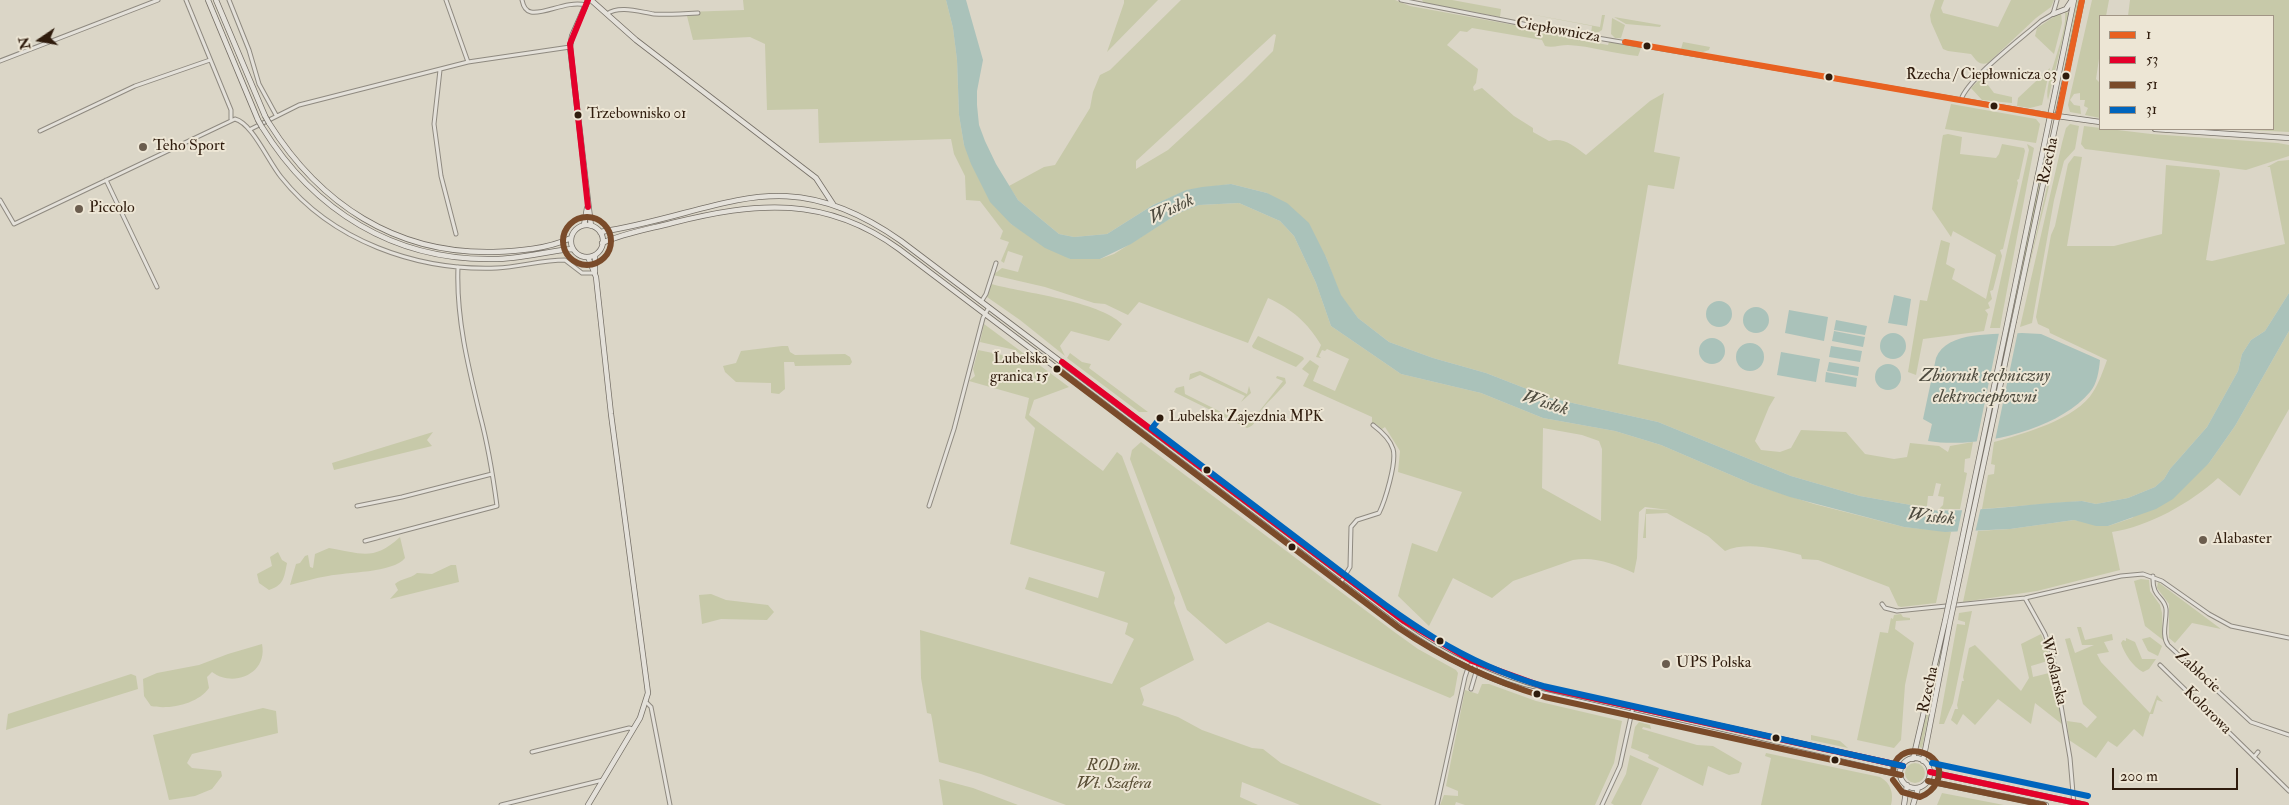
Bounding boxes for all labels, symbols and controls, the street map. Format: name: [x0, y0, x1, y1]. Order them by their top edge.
street label: Ciepłownicza: [1514, 14, 1602, 48]
north arrow: [15, 15, 65, 65]
legend: [2099, 15, 2274, 130]
text: 1: [2146, 25, 2151, 44]
text: N: [15, 35, 34, 51]
unlabelled marker: [1642, 41, 1652, 51]
text: 53: [2146, 50, 2158, 69]
place label: Rzecha / Ciepłownicza 03: [1906, 67, 2057, 85]
marker: Rzecha / Ciepłownicza 03: [2061, 71, 2071, 81]
unlabelled marker: [1824, 72, 1834, 82]
text: 51: [2146, 75, 2158, 94]
text: 31: [2146, 100, 2157, 119]
unlabelled marker: [1989, 101, 1999, 111]
place label: Trzebownisko 01: [587, 106, 686, 124]
marker: Trzebownisko 01: [573, 110, 583, 120]
street label: Rzecha: [2035, 136, 2063, 186]
place label: Teho Sport: [153, 137, 225, 157]
marker: Teho Sport: [137, 141, 149, 153]
water label: Wisłok: [1146, 190, 1198, 230]
place label: Piccolo: [89, 199, 135, 219]
marker: Piccolo: [73, 203, 85, 215]
place label: Lubelska granica 15: [990, 351, 1048, 386]
marker: Lubelska granica 15: [1052, 364, 1062, 374]
water label: Zbiornik techniczny elektrociepłowni: [1920, 366, 2050, 408]
water label: Wisłok: [1519, 386, 1571, 422]
place label: Lubelska Zajezdnia MPK: [1169, 409, 1323, 427]
marker: Lubelska Zajezdnia MPK: [1155, 413, 1165, 423]
unlabelled marker: [1202, 465, 1212, 475]
water label: Wisłok: [1906, 505, 1956, 531]
place label: Alabaster: [2213, 530, 2272, 550]
marker: Alabaster: [2197, 534, 2209, 546]
unlabelled marker: [1287, 542, 1297, 552]
street label: Wioślarska: [2035, 635, 2071, 707]
unlabelled marker: [1435, 636, 1445, 646]
street label: Zabłocie: [2170, 646, 2224, 698]
place label: UPS Polska: [1676, 654, 1751, 674]
marker: UPS Polska: [1660, 658, 1672, 670]
street label: Rzecha: [1915, 665, 1943, 715]
street label: Kolorowa: [2179, 683, 2235, 739]
unlabelled marker: [1532, 689, 1542, 699]
unlabelled marker: [1771, 733, 1781, 743]
unlabelled marker: [1830, 755, 1840, 765]
park label: ROD im. Wł. Szafera: [1076, 757, 1152, 795]
scale bar: [2114, 758, 2240, 790]
text: 200 m: [2120, 767, 2158, 786]

